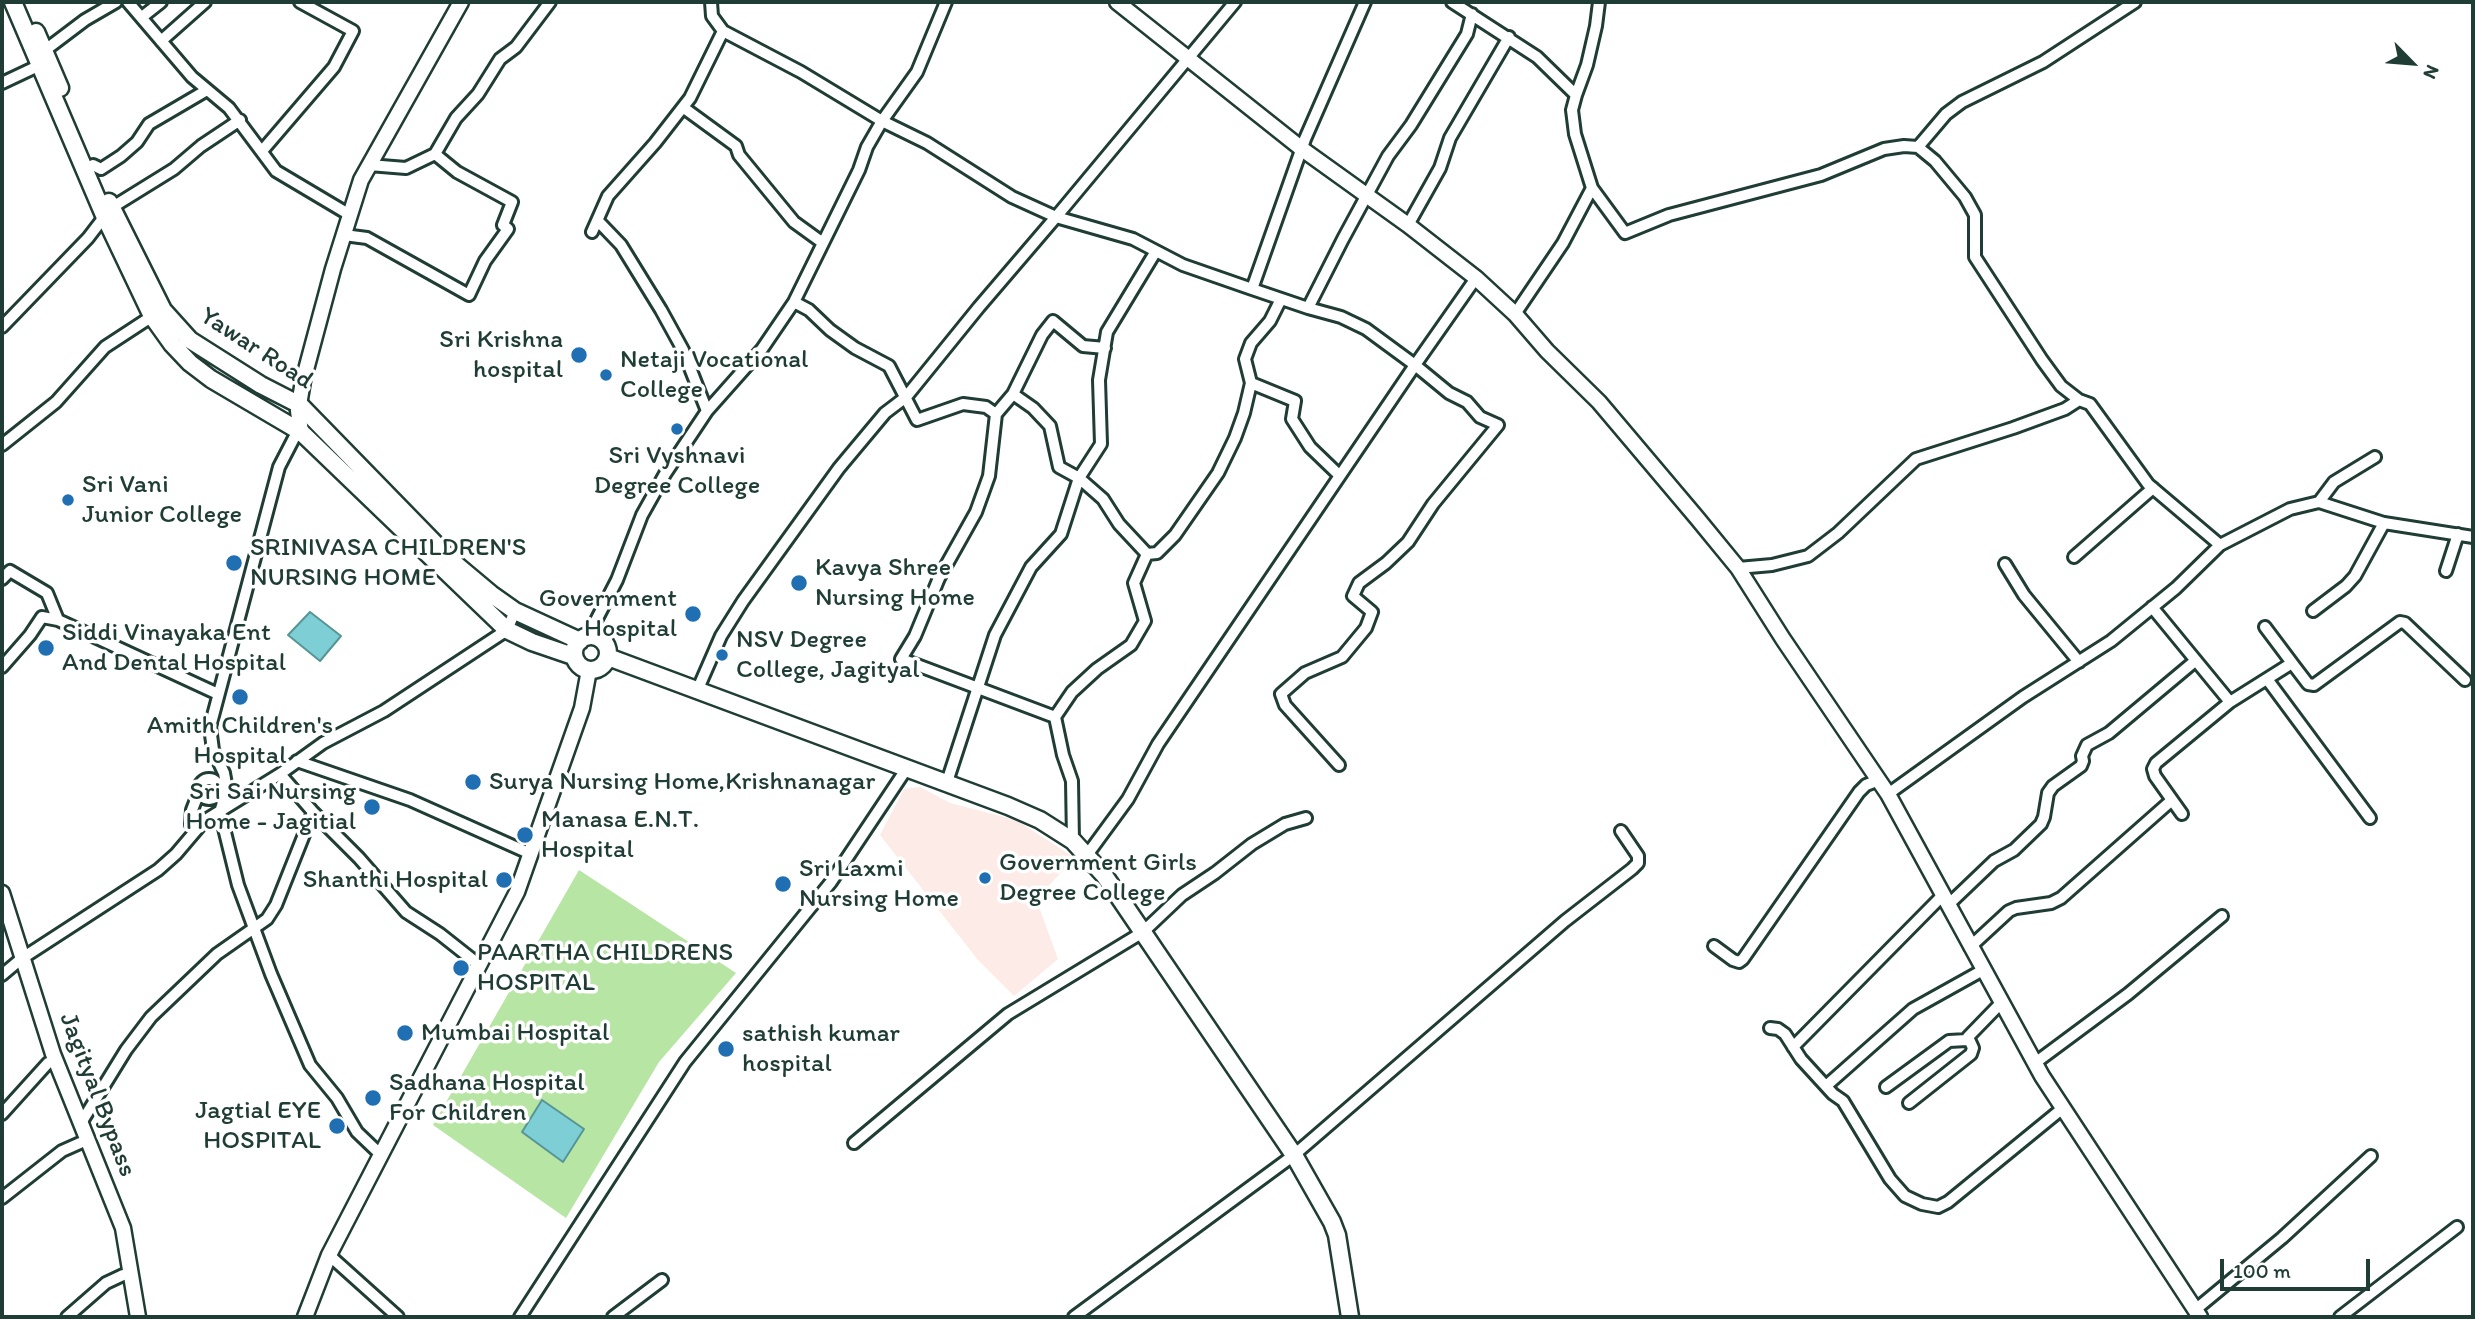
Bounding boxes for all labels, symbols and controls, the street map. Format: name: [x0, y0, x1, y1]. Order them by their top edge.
north arrow: [2377, 28, 2447, 98]
text: N: [2418, 61, 2445, 83]
street label: Yawar Road: [194, 301, 318, 397]
place label: Sri Krishna hospital: [439, 324, 563, 386]
place label: Netaji Vocational College: [620, 344, 808, 406]
marker: Sri Krishna hospital: [569, 345, 589, 365]
marker: Netaji Vocational College: [598, 367, 614, 383]
marker: Sri Vyshnavi Degree College: [669, 421, 685, 437]
place label: Sri Vyshnavi Degree College: [594, 440, 760, 502]
place label: Sri Vani Junior College: [82, 469, 242, 530]
marker: Sri Vani Junior College: [60, 492, 76, 508]
place label: SRINIVASA CHILDREN'S NURSING HOME: [250, 532, 526, 594]
place label: Kavya Shree Nursing Home: [815, 552, 975, 614]
marker: SRINIVASA CHILDREN'S NURSING HOME: [224, 553, 244, 573]
marker: Kavya Shree Nursing Home: [789, 573, 809, 593]
place label: Government Hospital: [539, 583, 677, 644]
marker: Government Hospital: [683, 604, 703, 624]
place label: Siddi Vinayaka Ent And Dental Hospital: [62, 617, 286, 678]
place label: NSV Degree College, Jagityal: [736, 624, 920, 686]
marker: Siddi Vinayaka Ent And Dental Hospital: [36, 638, 56, 658]
marker: NSV Degree College, Jagityal: [714, 647, 730, 663]
marker: Amith Children's Hospital: [230, 687, 250, 707]
place label: Amith Children's Hospital: [147, 710, 333, 772]
place label: Surya Nursing Home,Krishnanagar: [489, 766, 875, 798]
marker: Surya Nursing Home,Krishnanagar: [463, 772, 483, 792]
place label: Sri Sai Nursing Home - Jagitial: [185, 776, 356, 838]
marker: Sri Sai Nursing Home - Jagitial: [362, 797, 382, 817]
place label: Manasa E.N.T. Hospital: [541, 804, 699, 866]
marker: Manasa E.N.T. Hospital: [515, 825, 535, 845]
place label: Government Girls Degree College: [999, 847, 1197, 908]
place label: Sri Laxmi Nursing Home: [799, 853, 959, 914]
place label: Shanthi Hospital: [303, 864, 488, 896]
marker: Shanthi Hospital: [494, 870, 514, 890]
marker: Government Girls Degree College: [977, 870, 993, 886]
marker: Sri Laxmi Nursing Home: [773, 874, 793, 894]
place label: PAARTHA CHILDRENS HOSPITAL: [477, 937, 733, 998]
marker: PAARTHA CHILDRENS HOSPITAL: [451, 958, 471, 978]
street label: Jagityal Bypass: [51, 1009, 143, 1181]
place label: Mumbai Hospital: [421, 1017, 609, 1049]
place label: sathish kumar hospital: [742, 1018, 900, 1080]
marker: Mumbai Hospital: [395, 1023, 415, 1043]
marker: sathish kumar hospital: [716, 1039, 736, 1059]
place label: Sadhana Hospital For Children: [389, 1067, 585, 1128]
marker: Sadhana Hospital For Children: [363, 1088, 383, 1108]
place label: Jagtial EYE HOSPITAL: [195, 1095, 321, 1156]
marker: Jagtial EYE HOSPITAL: [327, 1116, 347, 1136]
scale bar: [2223, 1246, 2374, 1290]
text: 100 m: [2233, 1258, 2291, 1283]

